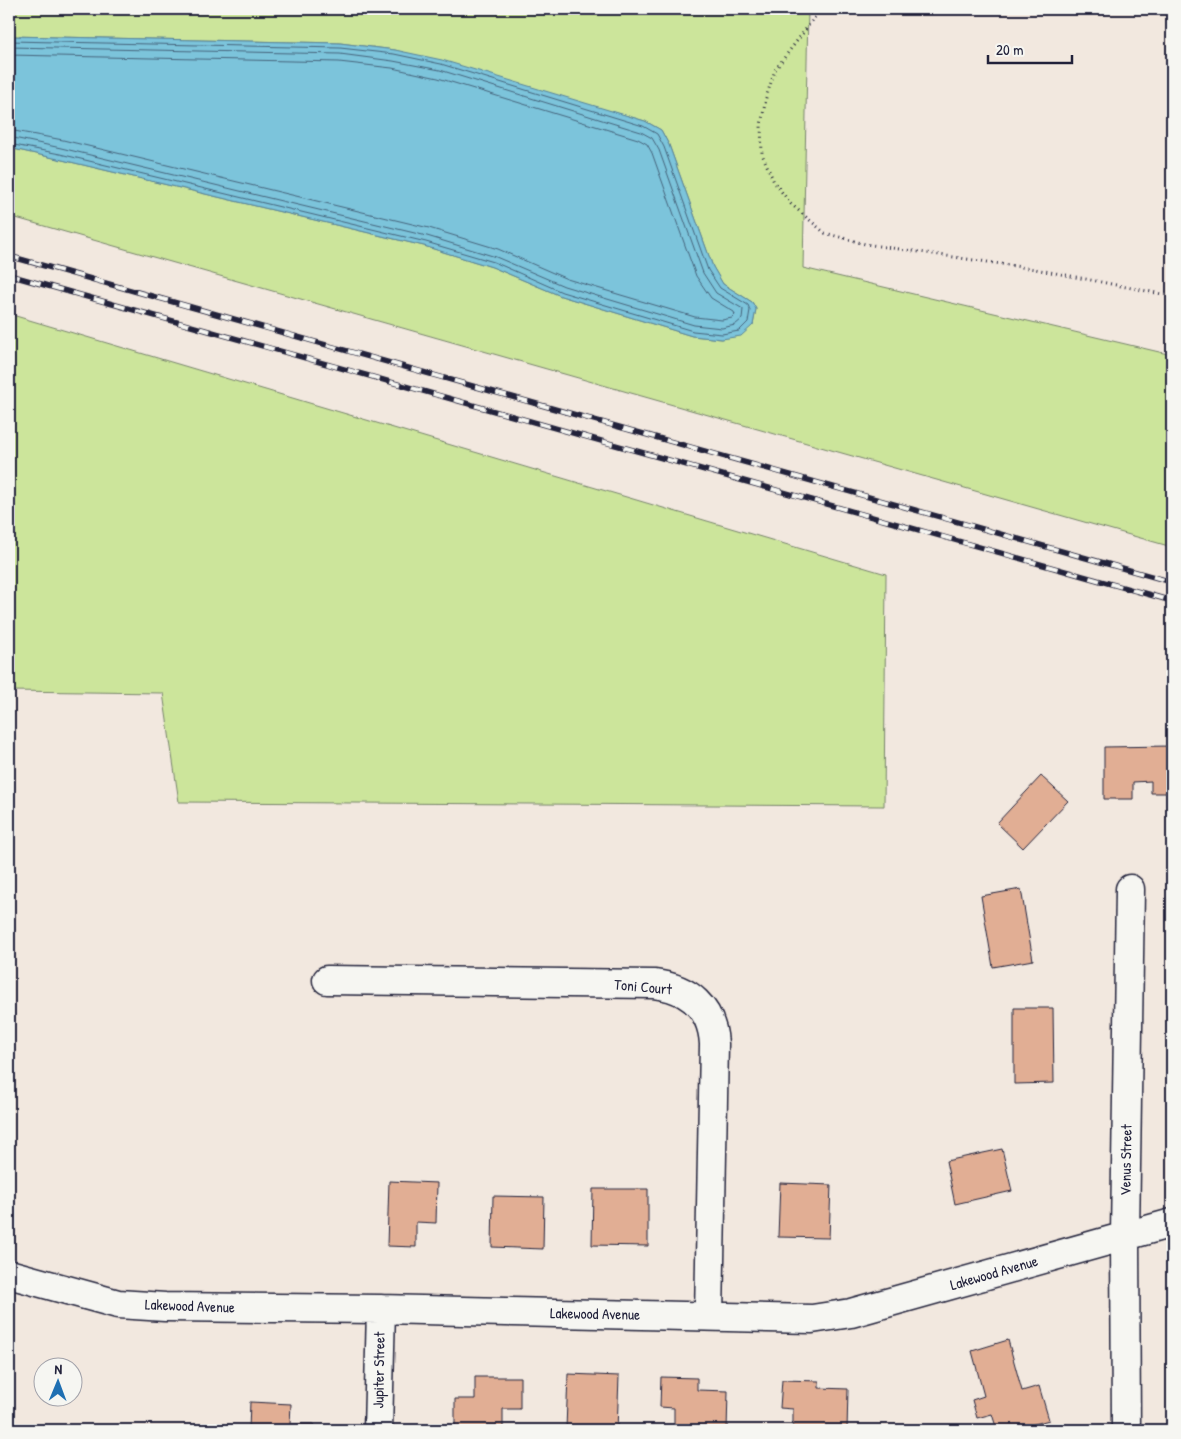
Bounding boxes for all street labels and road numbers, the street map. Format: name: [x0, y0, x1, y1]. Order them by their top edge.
street label: Toni Court: [613, 974, 674, 1000]
street label: Venus Street: [1114, 1123, 1137, 1196]
street label: Lakewood Avenue: [948, 1250, 1040, 1295]
street label: Lakewood Avenue: [145, 1293, 235, 1318]
street label: Lakewood Avenue: [550, 1302, 640, 1325]
street label: Jupiter Street: [367, 1331, 390, 1408]

